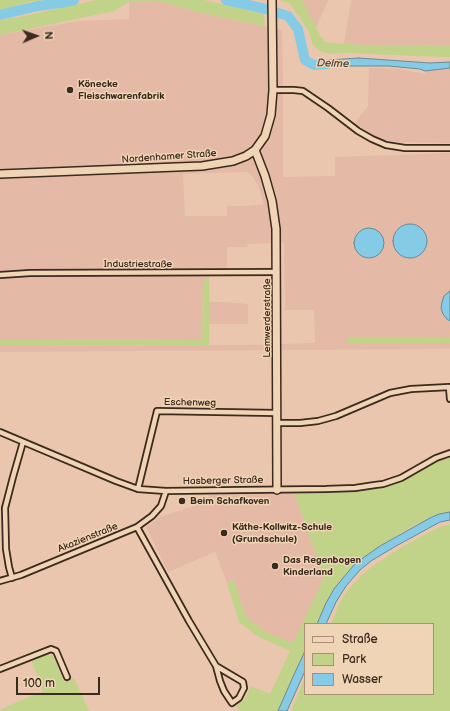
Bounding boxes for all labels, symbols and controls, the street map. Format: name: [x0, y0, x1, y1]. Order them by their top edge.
north arrow: [16, 16, 56, 56]
text: N: [42, 31, 55, 40]
water label: Delme: [317, 57, 349, 71]
place label: Könecke Fleischwarenfabrik: [78, 78, 165, 102]
marker: Könecke Fleischwarenfabrik: [65, 85, 75, 95]
street label: Nordenhamer Straße: [121, 148, 217, 166]
street label: Industriestraße: [104, 258, 172, 270]
street label: Lemwerderstraße: [261, 278, 273, 358]
street label: Eschenweg: [164, 397, 216, 409]
street label: Hasberger Straße: [183, 474, 263, 488]
place label: Beim Schafkoven: [190, 495, 269, 507]
marker: Beim Schafkoven: [177, 496, 187, 506]
street label: Akazienstraße: [56, 520, 120, 556]
place label: Käthe-Kollwitz-Schule (Grundschule): [232, 521, 332, 544]
marker: Käthe-Kollwitz-Schule (Grundschule): [219, 528, 229, 538]
place label: Das Regenbogen Kinderland: [283, 554, 361, 578]
marker: Das Regenbogen Kinderland: [270, 561, 280, 571]
legend: [304, 623, 434, 695]
text: Straße: [342, 632, 378, 647]
text: Park: [342, 652, 366, 667]
scale bar: [18, 669, 102, 695]
text: Wasser: [342, 672, 382, 687]
text: 100 m: [23, 676, 55, 691]

